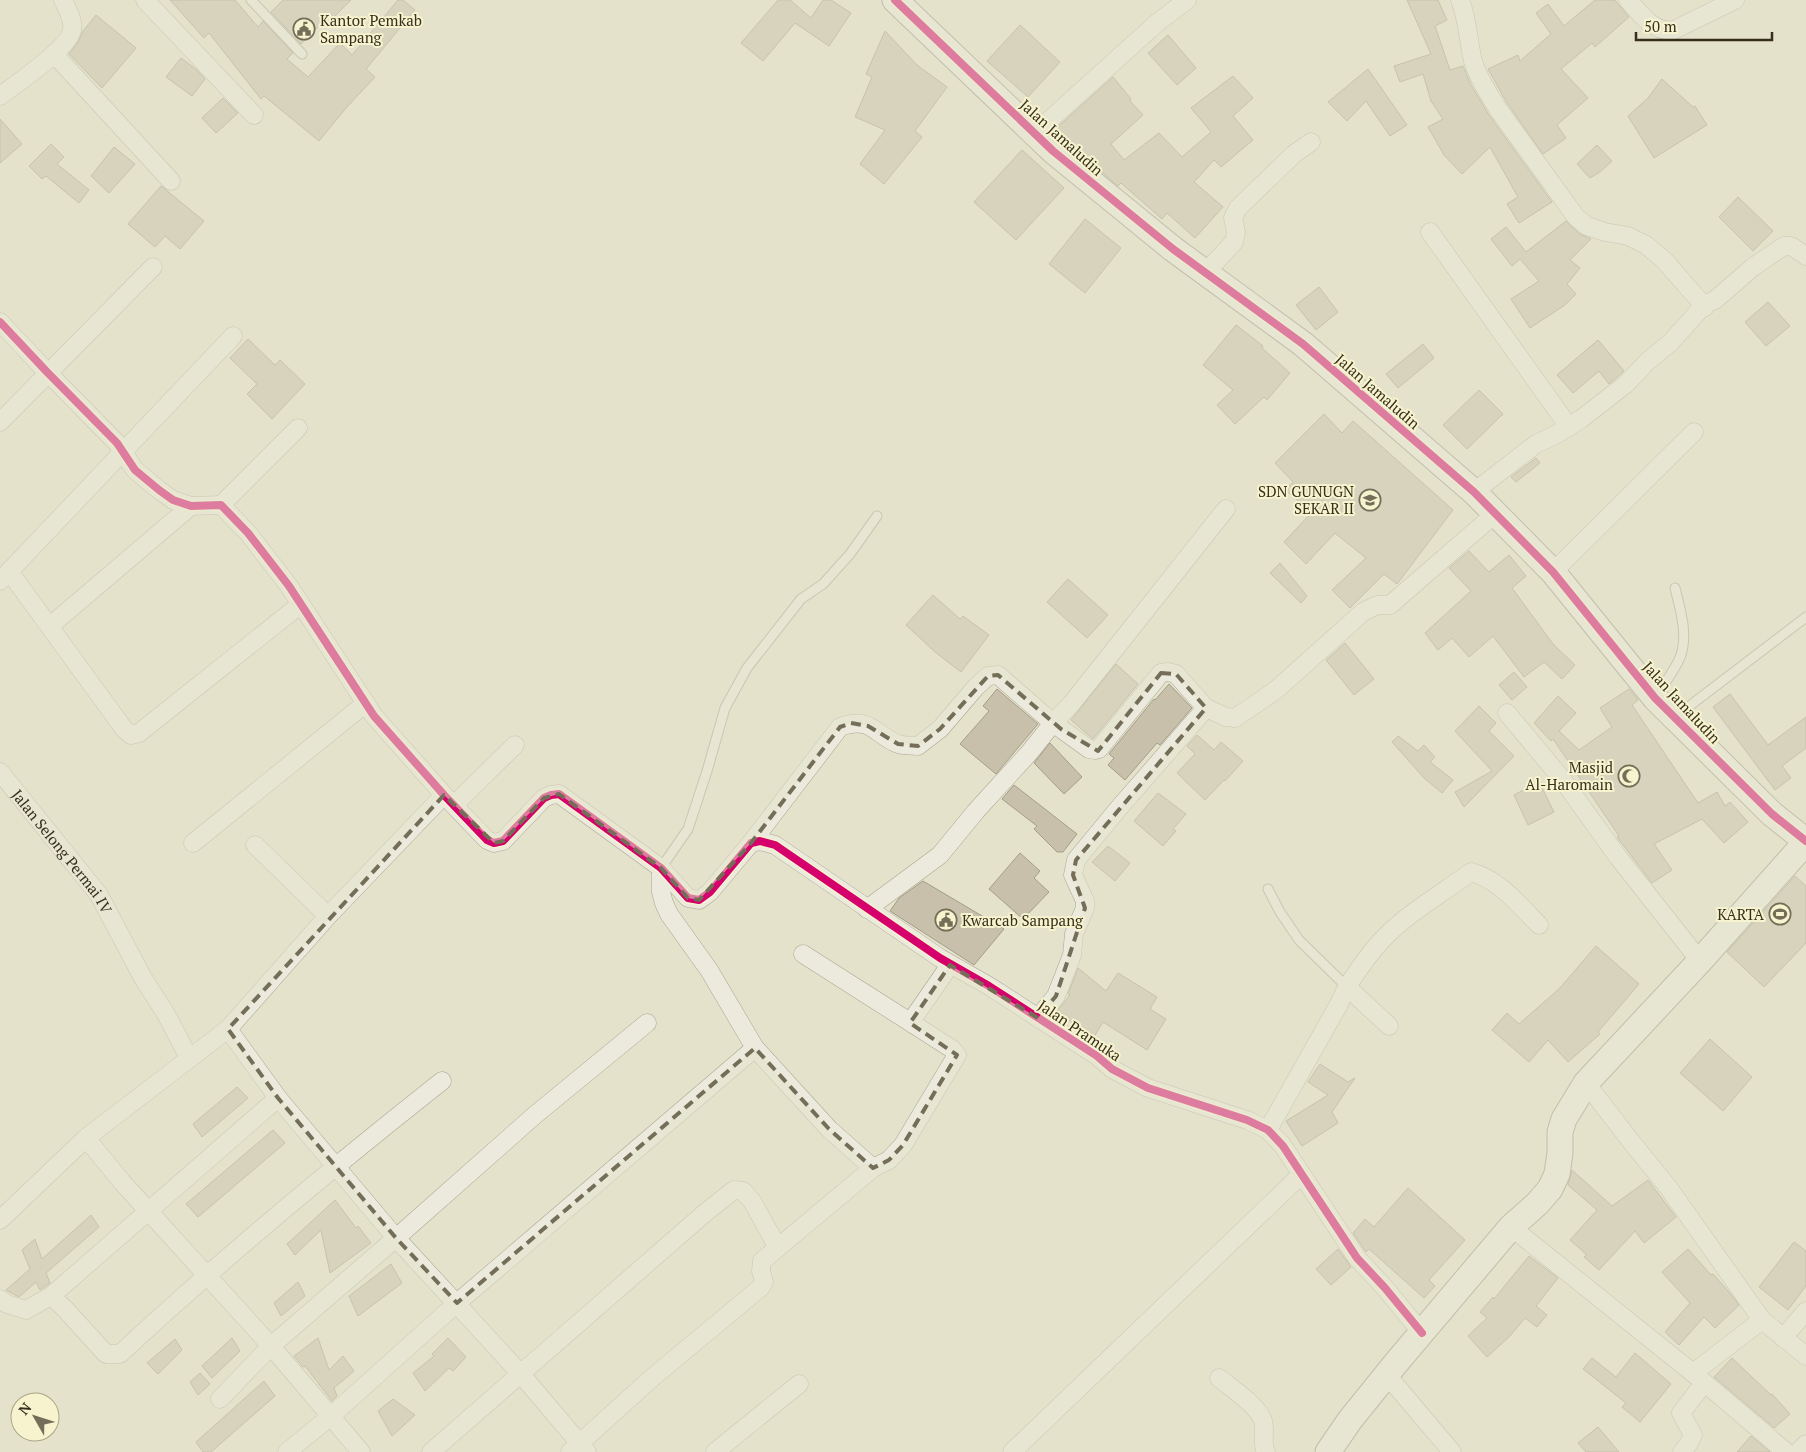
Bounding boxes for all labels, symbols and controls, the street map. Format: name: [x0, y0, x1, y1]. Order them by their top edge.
place label: Kantor Pemkab Sampang: [320, 10, 422, 47]
scale bar: [1636, 10, 1772, 42]
text: 50 m: [1644, 16, 1677, 36]
public building icon: Kantor Pemkab Sampang: [292, 17, 316, 41]
street label: Jalan Jamaludin: [1016, 94, 1108, 180]
street label: Jalan Jamaludin: [1332, 349, 1424, 433]
place label: SDN GUNUGN SEKAR II: [1258, 481, 1354, 518]
school or university icon: SDN GUNUGN SEKAR II: [1358, 488, 1382, 512]
street label: Jalan Jamaludin: [1639, 657, 1725, 747]
place label: Masjid Al-Haromain: [1525, 757, 1613, 794]
mosque icon: Masjid Al-Haromain: [1617, 764, 1641, 788]
street label: Jalan Selong Permai IV: [8, 785, 117, 917]
sports icon: KARTA: [1768, 902, 1792, 926]
place label: KARTA: [1717, 904, 1765, 924]
public building icon: Kwarcab Sampang: [934, 908, 958, 932]
place label: Kwarcab Sampang: [962, 910, 1084, 930]
street label: Jalan Pramuka: [1034, 995, 1126, 1065]
north arrow: [10, 1392, 60, 1442]
text: N: [14, 1398, 35, 1419]

